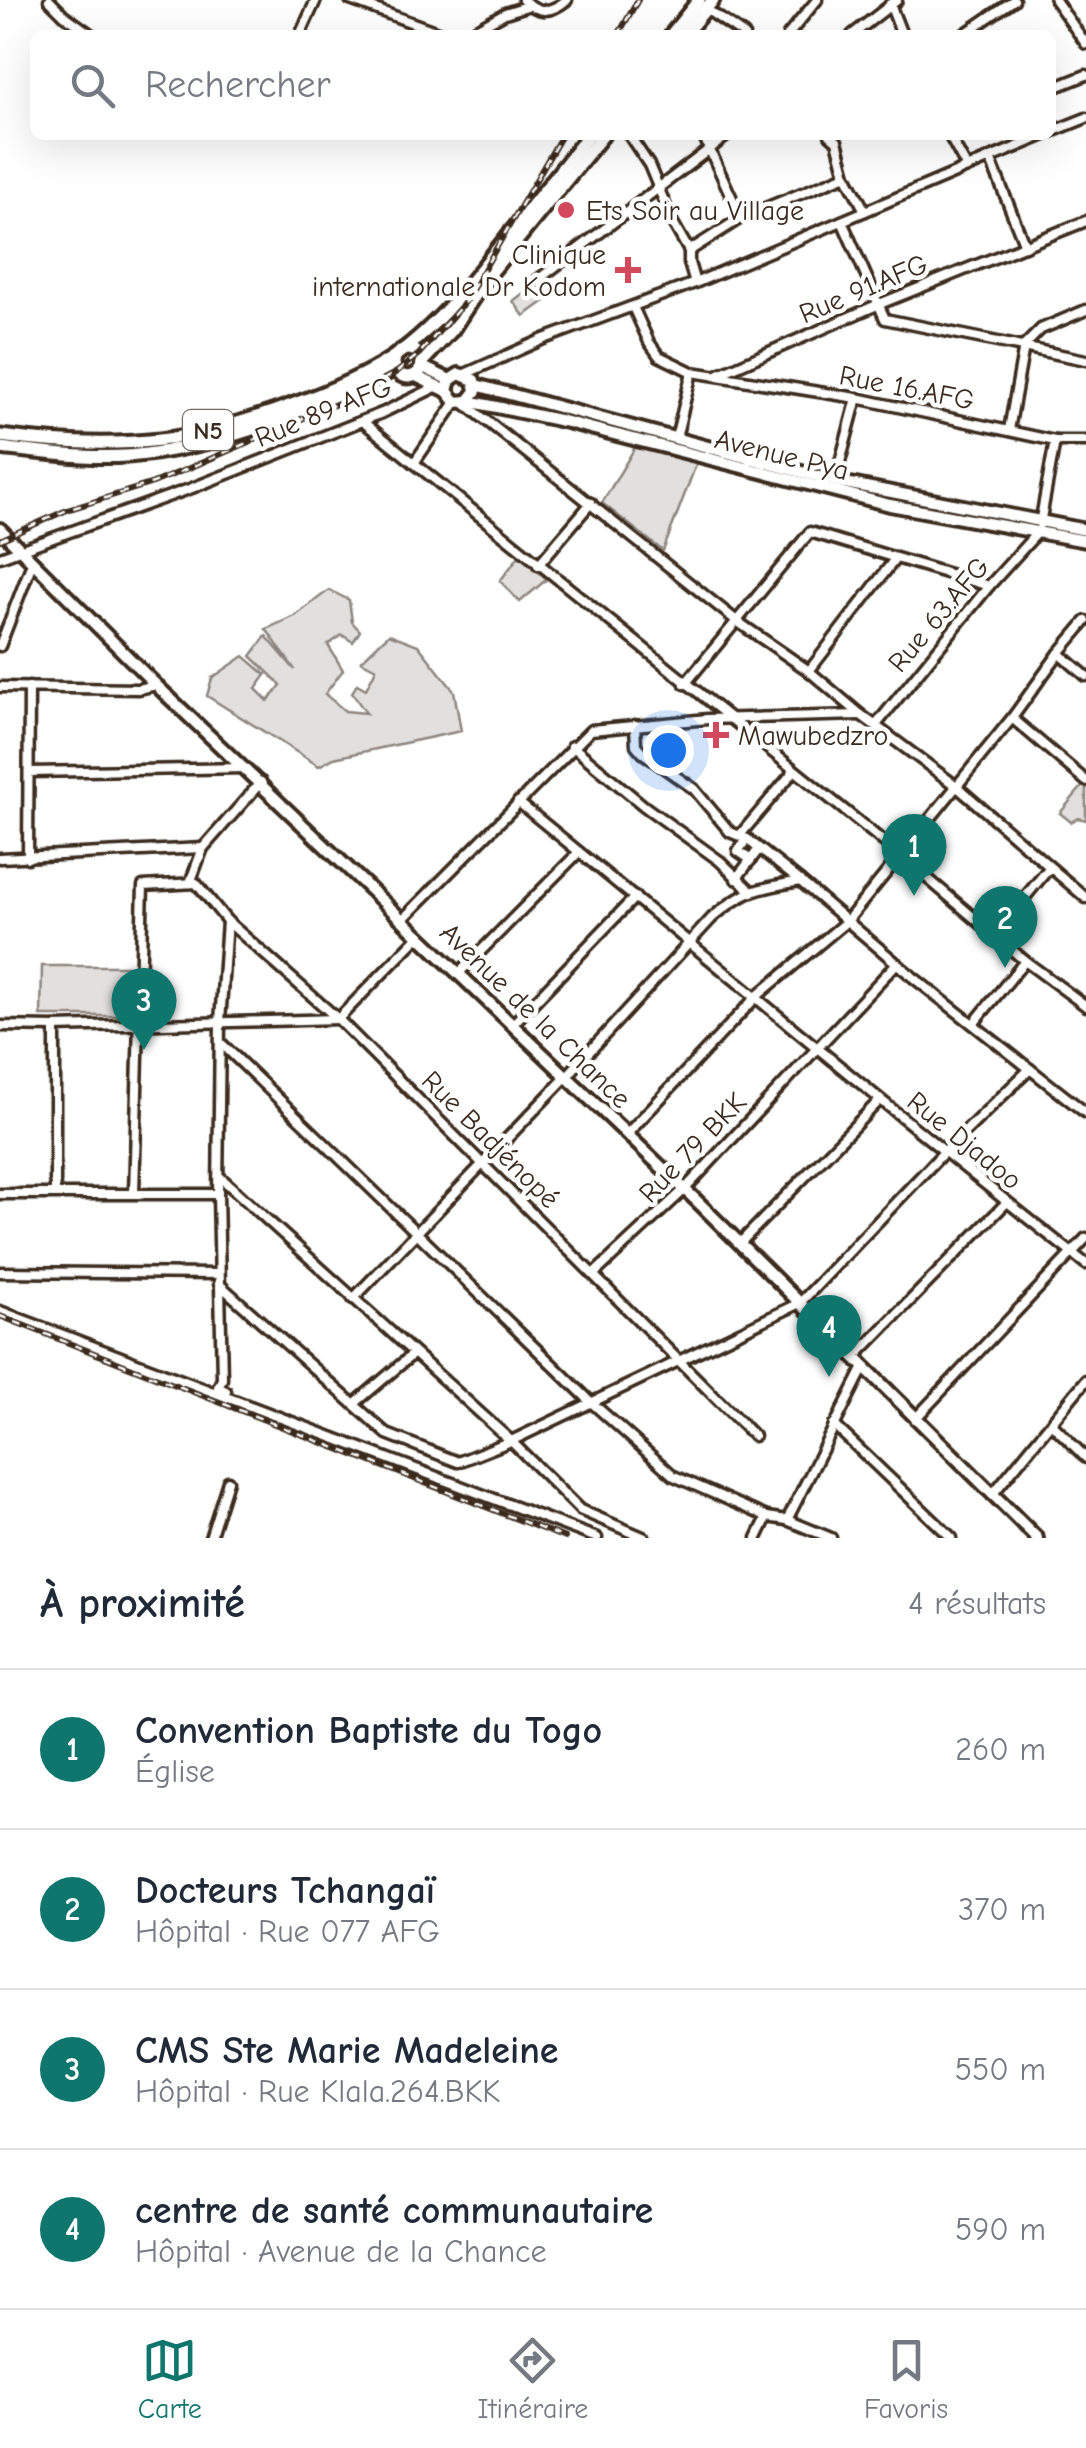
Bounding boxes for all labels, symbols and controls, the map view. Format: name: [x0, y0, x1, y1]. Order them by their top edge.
search box: [30, 30, 1056, 140]
icon: search: [65, 58, 120, 113]
text: Rechercher: [145, 63, 331, 107]
place label: Ets Soir au Village: [586, 195, 804, 227]
marker: Ets Soir au Village: [555, 199, 577, 221]
place label: Clinique internationale Dr Kodom: [312, 239, 606, 303]
street label: Rue 91.AFG: [794, 248, 932, 330]
marker: Clinique internationale Dr Kodom: [615, 257, 641, 283]
street label: Rue 16.AFG: [837, 359, 977, 417]
street label: Rue 89 AFG: [250, 370, 396, 454]
road number: N5: [183, 410, 233, 450]
street label: Avenue Pya: [711, 423, 852, 487]
street label: Rue 63.AFG: [882, 551, 996, 678]
place label: Mawubedzro: [738, 720, 888, 752]
marker: Mawubedzro: [703, 722, 729, 748]
your location: [643, 725, 694, 776]
pin: 1: [882, 814, 946, 896]
pin: 2: [972, 886, 1038, 968]
street label: Avenue de la Chance: [433, 917, 637, 1115]
pin: 3: [112, 968, 176, 1050]
street label: Rue Badjénopé: [415, 1064, 566, 1215]
street label: Rue Djadoo: [901, 1085, 1028, 1196]
street label: Rue 79 BKK: [632, 1086, 753, 1209]
pin: 4: [796, 1294, 862, 1377]
text: À proximité: [40, 1579, 245, 1628]
text: 4 résultats: [908, 1585, 1046, 1622]
text: Convention Baptiste du Togo: [135, 1709, 602, 1753]
text: 1: [66, 1731, 79, 1768]
text: 260 m: [955, 1731, 1046, 1768]
text: Église: [135, 1753, 215, 1790]
text: Docteurs Tchangaï: [135, 1869, 435, 1913]
text: 2: [65, 1891, 80, 1928]
text: 370 m: [958, 1891, 1046, 1928]
text: Hôpital · Rue 077 AFG: [135, 1913, 440, 1950]
text: CMS Ste Marie Madeleine: [135, 2029, 558, 2073]
text: 3: [65, 2051, 80, 2088]
text: 550 m: [955, 2051, 1046, 2088]
text: Hôpital · Rue Klala.264.BKK: [135, 2073, 500, 2110]
text: centre de santé communautaire: [135, 2189, 653, 2233]
text: 4: [65, 2211, 80, 2248]
text: 590 m: [955, 2211, 1046, 2248]
text: Hôpital · Avenue de la Chance: [135, 2233, 547, 2270]
tab: Carte: [138, 2333, 202, 2425]
tab: Itinéraire: [478, 2333, 588, 2425]
tab: Favoris: [864, 2333, 948, 2425]

